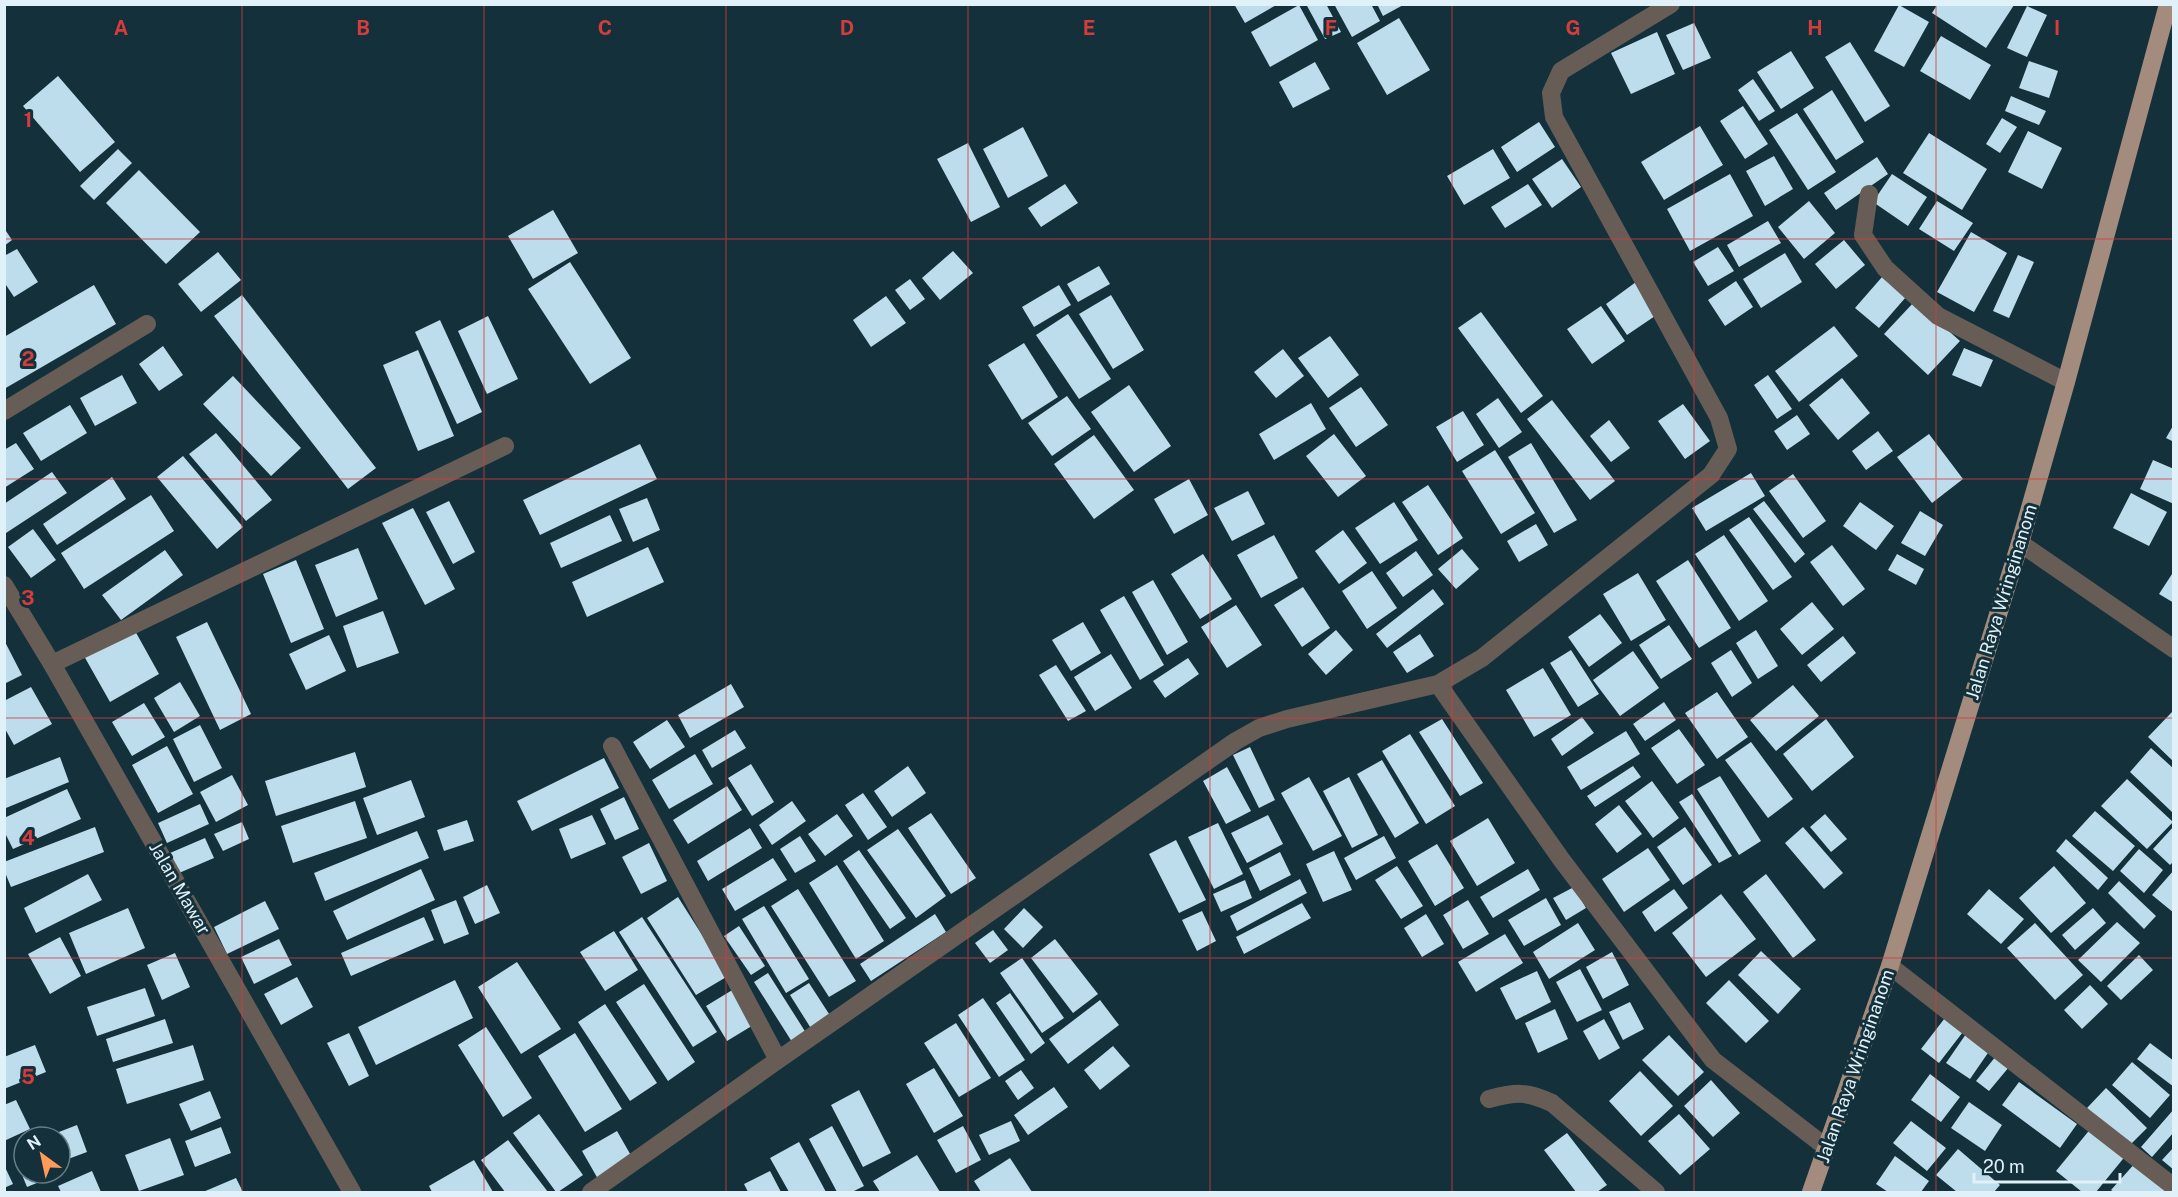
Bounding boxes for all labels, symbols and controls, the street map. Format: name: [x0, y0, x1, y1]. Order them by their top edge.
text: A: [114, 16, 128, 40]
text: B: [356, 16, 370, 40]
text: C: [598, 16, 612, 40]
text: D: [840, 16, 854, 40]
text: E: [1083, 16, 1095, 40]
text: F: [1325, 16, 1337, 40]
text: G: [1565, 16, 1581, 40]
text: H: [1807, 16, 1823, 40]
text: I: [2054, 16, 2060, 40]
text: 1: [24, 108, 32, 132]
text: 2: [22, 347, 34, 371]
street label: Jalan Raya Wringinanom: [1961, 502, 2041, 702]
text: 3: [21, 586, 35, 610]
text: 4: [21, 826, 35, 850]
street label: Jalan Mawar: [145, 838, 215, 938]
street label: Jalan Raya Wringinanom: [1812, 966, 1898, 1166]
text: 5: [21, 1065, 35, 1089]
north arrow: [12, 1125, 72, 1185]
text: N: [24, 1131, 45, 1154]
scale bar: [1974, 1146, 2120, 1184]
text: 20 m: [1983, 1156, 2025, 1177]

